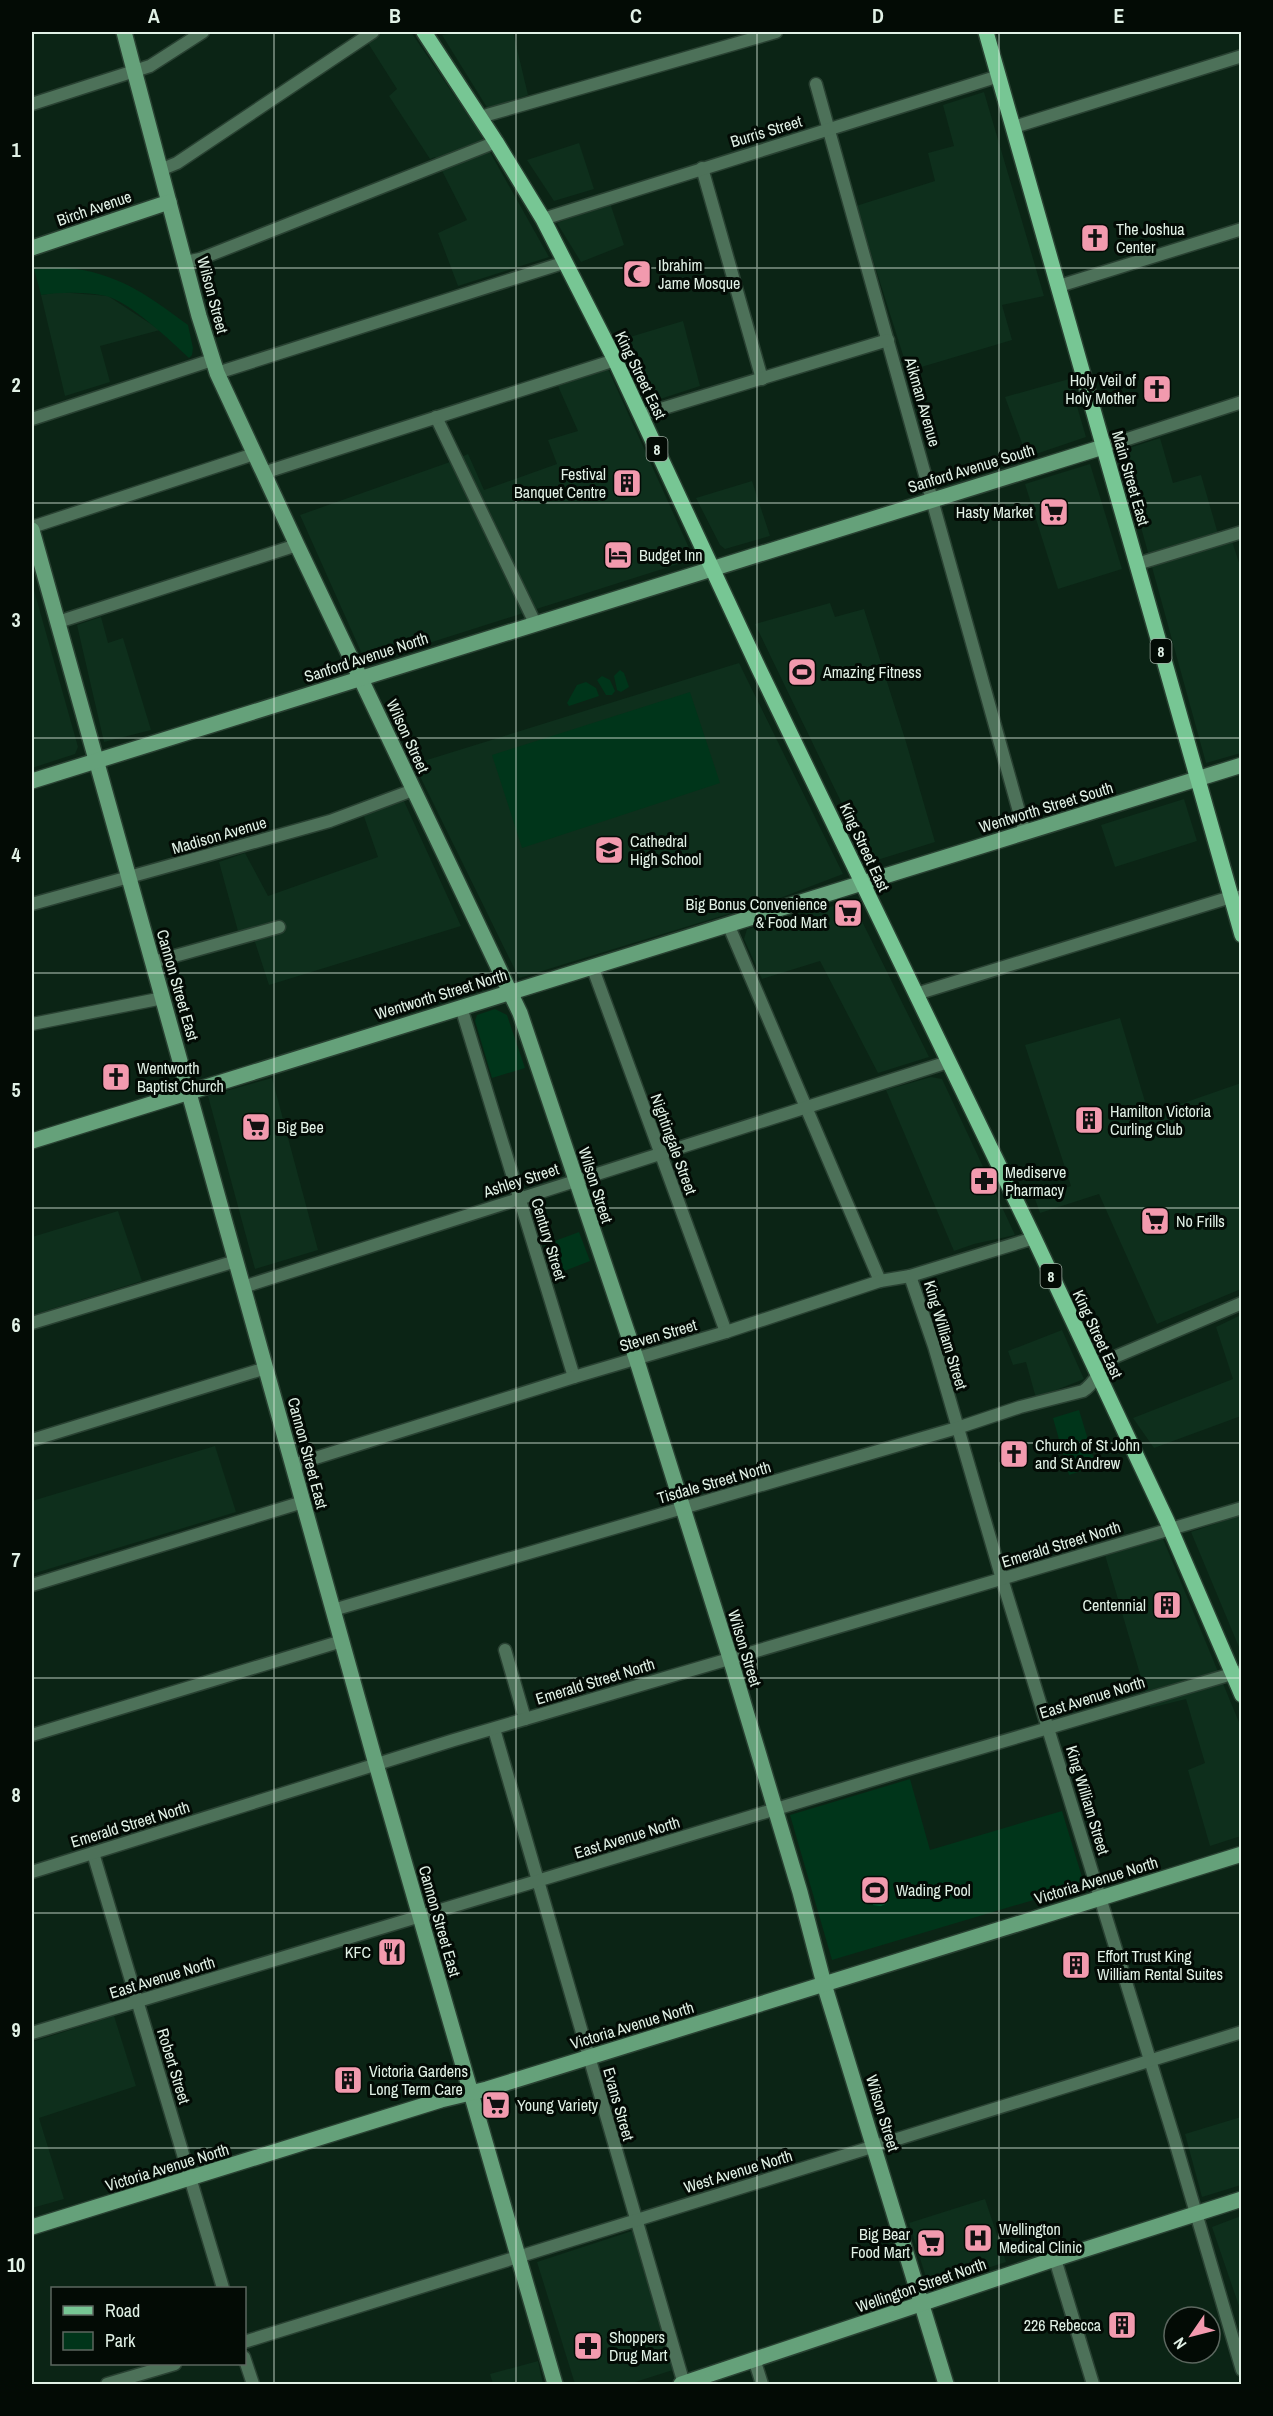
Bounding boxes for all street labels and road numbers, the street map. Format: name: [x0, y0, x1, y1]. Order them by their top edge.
street label: Burris Street: [728, 110, 805, 152]
street label: Birch Avenue: [54, 185, 134, 231]
street label: Wilson Street: [192, 254, 234, 336]
street label: King Street East: [610, 327, 672, 423]
street label: Aikman Avenue: [900, 354, 946, 449]
street label: Main Street East: [1107, 428, 1155, 528]
road number: 8: [646, 437, 668, 461]
street label: Sanford Avenue South: [905, 438, 1037, 498]
street label: Sanford Avenue North: [301, 627, 431, 687]
road number: 8: [1150, 639, 1172, 663]
street label: Wilson Street: [381, 696, 435, 777]
street label: Wentworth Street South: [976, 776, 1116, 838]
street label: King Street East: [835, 799, 895, 895]
street label: Madison Avenue: [169, 811, 269, 859]
street label: Cannon Street East: [152, 927, 204, 1043]
street label: Wentworth Street North: [372, 963, 510, 1025]
street label: Nightingale Street: [646, 1091, 703, 1198]
street label: Wilson Street: [573, 1144, 619, 1226]
street label: Ashley Street: [480, 1157, 562, 1203]
street label: Century Street: [526, 1195, 572, 1283]
road number: 8: [1040, 1264, 1062, 1288]
street label: King William Street: [919, 1278, 973, 1393]
street label: King Street East: [1068, 1286, 1128, 1382]
street label: Steven Street: [617, 1313, 700, 1357]
street label: Cannon Street East: [283, 1395, 334, 1511]
street label: Tisdale Street North: [655, 1455, 773, 1509]
street label: Emerald Street North: [999, 1515, 1123, 1573]
street label: Wilson Street: [723, 1607, 767, 1689]
street label: Emerald Street North: [533, 1652, 657, 1710]
street label: East Avenue North: [1037, 1671, 1147, 1723]
street label: King William Street: [1061, 1743, 1115, 1858]
street label: Emerald Street North: [68, 1795, 192, 1853]
street label: East Avenue North: [572, 1811, 682, 1863]
street label: Victoria Avenue North: [1032, 1851, 1160, 1909]
street label: Cannon Street East: [414, 1863, 466, 1979]
street label: East Avenue North: [107, 1951, 217, 2003]
street label: Victoria Avenue North: [568, 1996, 696, 2054]
street label: Robert Street: [152, 2025, 196, 2107]
street label: Evans Street: [598, 2065, 640, 2143]
street label: Wilson Street: [861, 2072, 905, 2154]
street label: Victoria Avenue North: [103, 2138, 231, 2196]
street label: West Avenue North: [681, 2144, 795, 2198]
street label: Wellington Street North: [853, 2252, 989, 2318]

